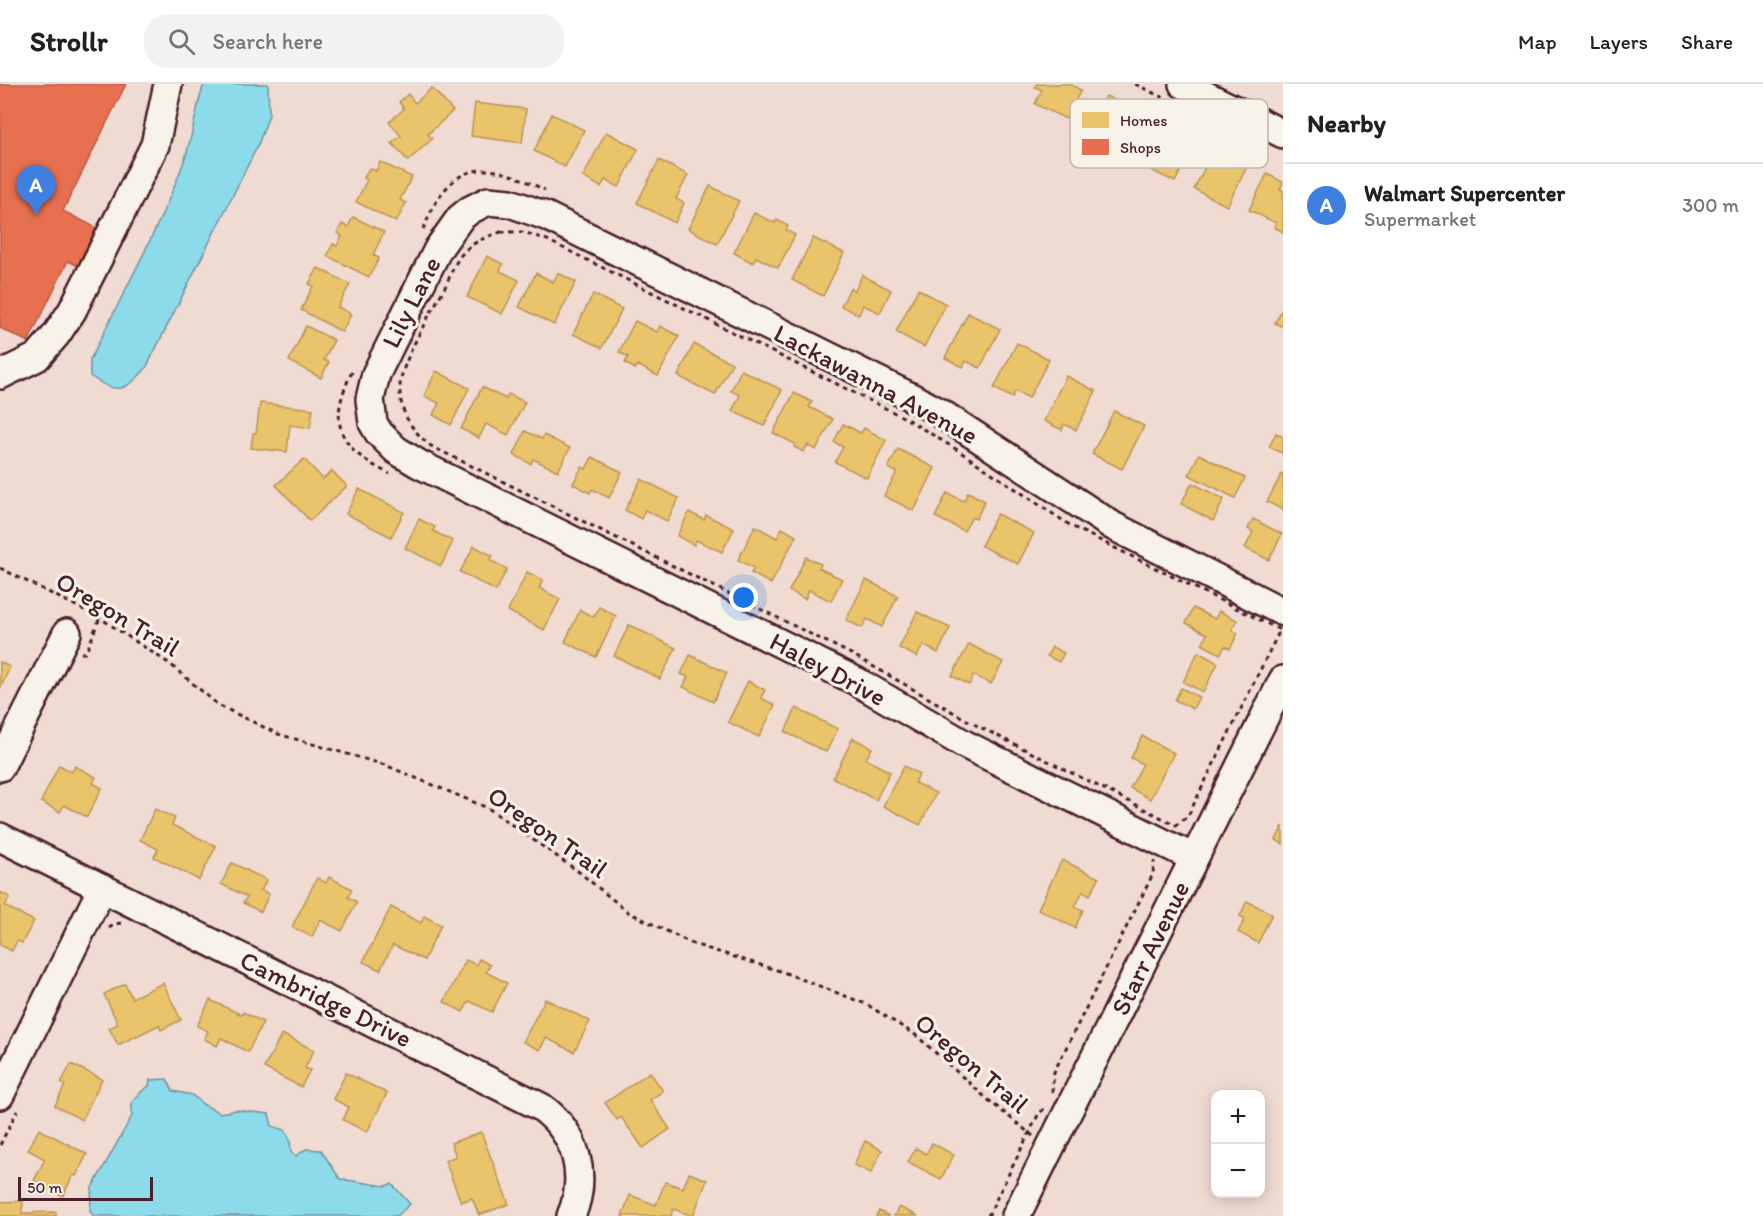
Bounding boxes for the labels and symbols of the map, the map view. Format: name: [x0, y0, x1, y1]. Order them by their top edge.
legend: [1070, 99, 1268, 168]
text: Homes: [1120, 111, 1167, 130]
text: Shops: [1120, 138, 1161, 157]
pin: A: [16, 166, 56, 215]
street label: Lily Lane: [374, 251, 448, 353]
street label: Lackawanna Avenue: [768, 317, 984, 451]
street label: Oregon Trail: [50, 564, 186, 664]
your location: [729, 583, 758, 612]
street label: Haley Drive: [764, 625, 892, 713]
street label: Oregon Trail: [482, 779, 614, 885]
street label: Starr Avenue: [1104, 876, 1196, 1020]
street label: Cambridge Drive: [235, 944, 417, 1054]
street label: Oregon Trail: [908, 1006, 1036, 1120]
scale bar: [18, 1174, 153, 1202]

